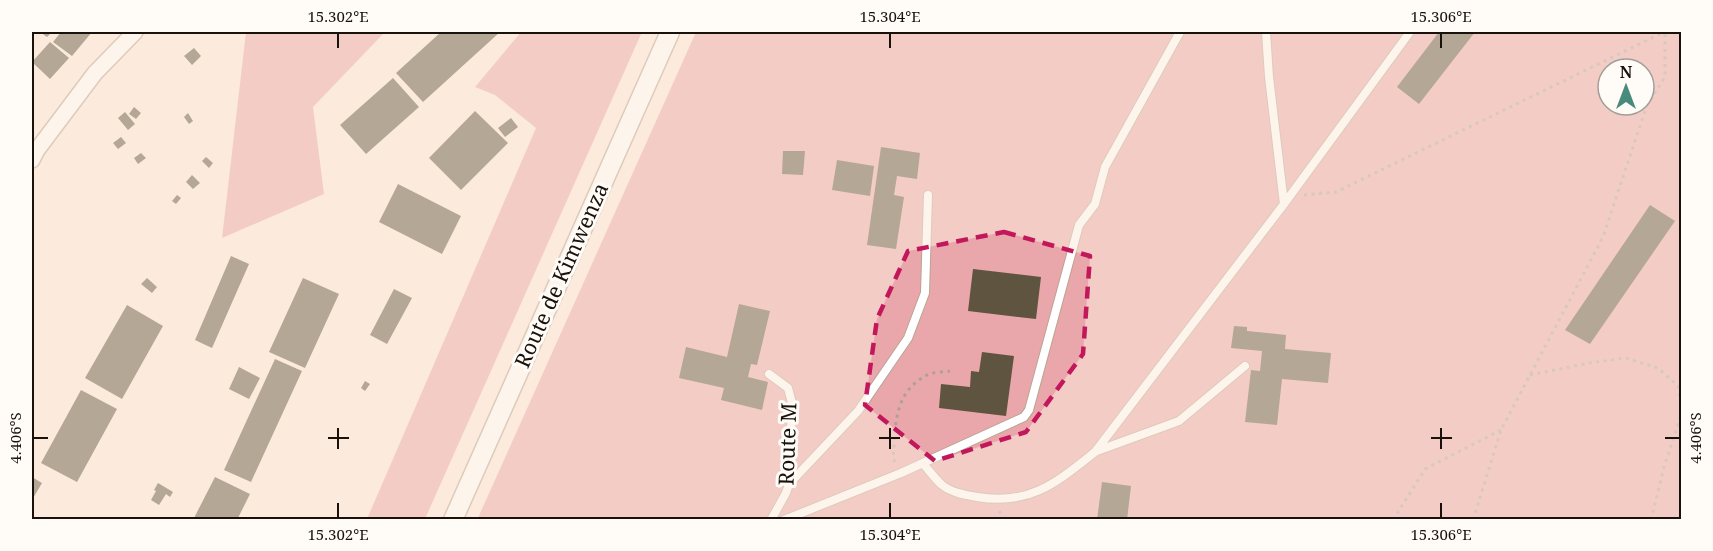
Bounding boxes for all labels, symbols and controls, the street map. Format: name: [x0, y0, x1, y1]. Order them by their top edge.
text: 15.302°E: [307, 6, 369, 26]
text: 15.304°E: [859, 6, 921, 26]
text: 15.306°E: [1410, 6, 1472, 26]
north arrow: [1596, 57, 1656, 117]
text: N: [1620, 61, 1633, 83]
street label: Route de Kimwenza: [508, 178, 614, 372]
street label: Route M: [772, 402, 802, 486]
text: 4.406°S: [5, 412, 25, 464]
text: 4.406°S: [1685, 412, 1705, 464]
text: 15.302°E: [307, 524, 369, 544]
text: 15.304°E: [859, 524, 921, 544]
text: 15.306°E: [1410, 524, 1472, 544]

